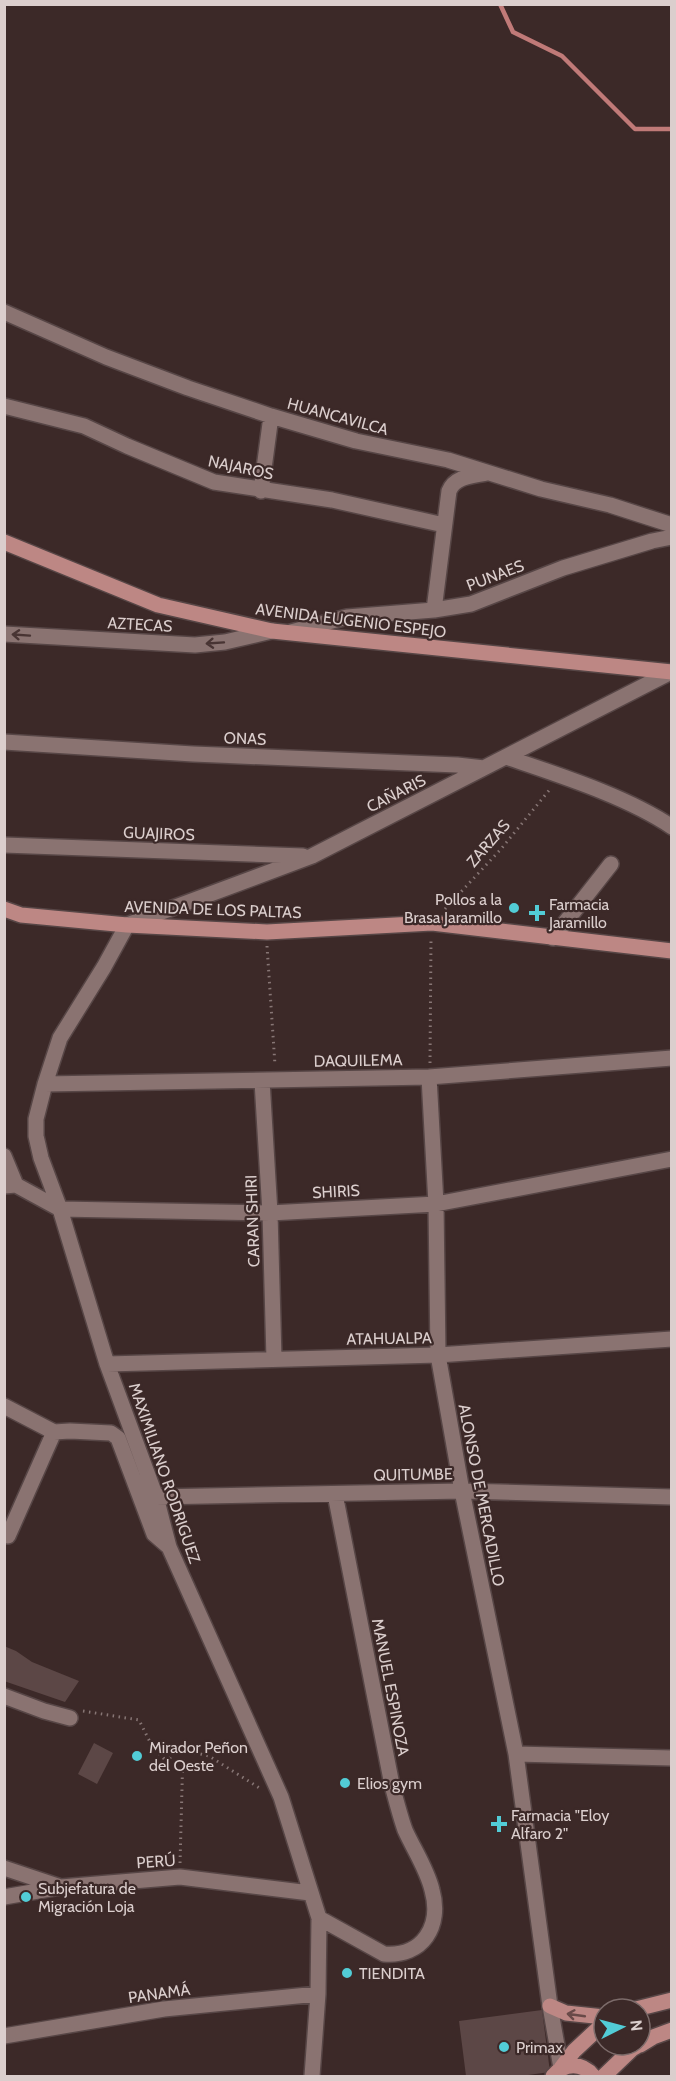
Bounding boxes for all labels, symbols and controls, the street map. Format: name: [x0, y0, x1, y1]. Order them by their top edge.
street label: HUANCAVILCA: [285, 394, 391, 439]
street label: NAJAROS: [206, 451, 275, 484]
street label: PUNAES: [464, 556, 527, 595]
street label: AVENIDA EUGENIO ESPEJO: [255, 599, 447, 642]
street label: AZTECAS: [107, 613, 173, 636]
one-way arrow: [11, 629, 31, 640]
one-way arrow: [206, 638, 226, 649]
street label: ONAS: [223, 728, 267, 749]
street label: CAÑARIS: [363, 770, 429, 816]
street label: ZARZAS: [463, 816, 514, 871]
street label: GUAJIROS: [123, 823, 195, 844]
place label: Pollos a la Brasa Jaramillo: [404, 890, 502, 927]
place label: Farmacia Jaramillo: [548, 895, 610, 932]
street label: AVENIDA DE LOS PALTAS: [124, 897, 302, 922]
marker: Pollos a la Brasa Jaramillo: [507, 901, 521, 915]
marker: Farmacia Jaramillo: [530, 906, 544, 920]
street label: DAQUILEMA: [313, 1050, 403, 1071]
street label: CARAN SHIRI: [241, 1174, 264, 1268]
street label: SHIRIS: [312, 1181, 360, 1202]
street label: ATAHUALPA: [346, 1328, 432, 1349]
street label: MAXIMILIANO RODRIGUEZ: [125, 1380, 204, 1566]
street label: ALONSO DE MERCADILLO: [455, 1402, 509, 1588]
street label: QUITUMBE: [373, 1464, 453, 1485]
street label: MANUEL ESPINOZA: [368, 1617, 413, 1758]
place label: Mirador Peñon del Oeste: [149, 1738, 248, 1775]
marker: Mirador Peñon del Oeste: [130, 1749, 144, 1763]
place label: Elios gym: [357, 1774, 422, 1793]
marker: Elios gym: [338, 1776, 352, 1790]
place label: Farmacia "Eloy Alfaro 2": [511, 1806, 609, 1843]
marker: Farmacia "Eloy Alfaro 2": [492, 1817, 506, 1831]
street label: PERÚ: [136, 1851, 176, 1872]
place label: Subjefatura de Migración Loja: [38, 1879, 136, 1916]
marker: Subjefatura de Migración Loja: [19, 1890, 33, 1904]
place label: TIENDITA: [359, 1964, 425, 1983]
marker: TIENDITA: [340, 1966, 354, 1980]
street label: PANAMÁ: [127, 1980, 191, 2007]
north arrow: [592, 1997, 652, 2057]
one-way arrow: [567, 2009, 587, 2020]
text: N: [626, 2019, 646, 2032]
place label: Primax: [516, 2038, 563, 2057]
marker: Primax: [497, 2040, 511, 2054]

